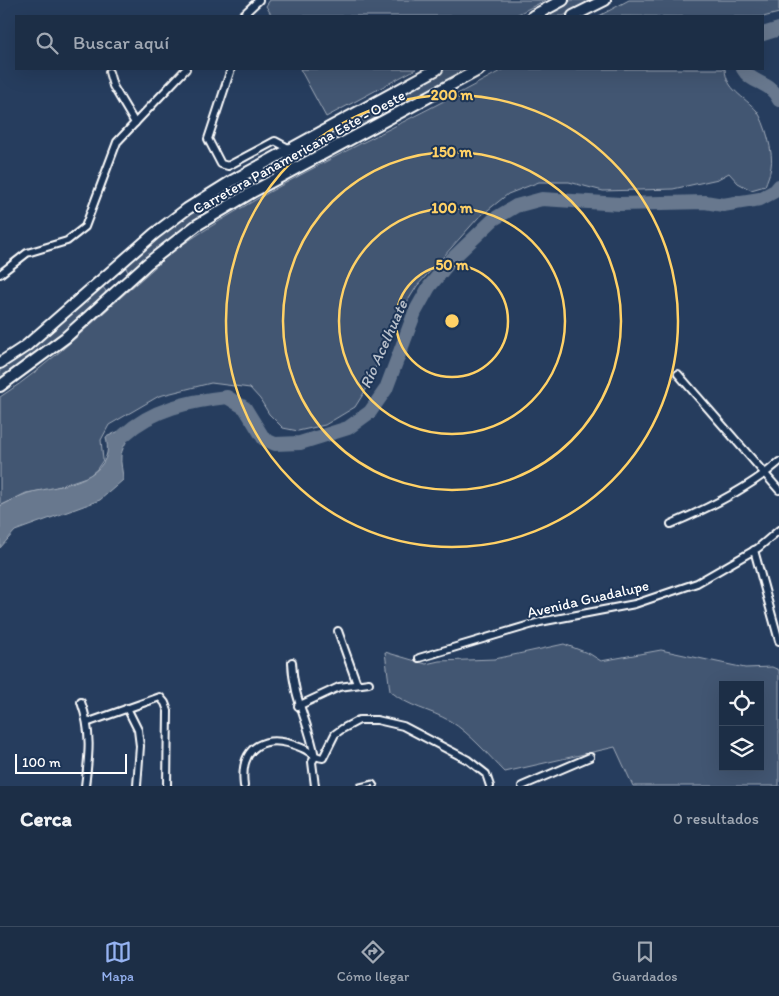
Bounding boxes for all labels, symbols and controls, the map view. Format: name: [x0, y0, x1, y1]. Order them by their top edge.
search box: [15, 15, 764, 70]
icon: search: [33, 29, 61, 57]
text: Buscar aquí: [73, 31, 169, 54]
street label: Carretera Panamericana Este - Oeste: [190, 86, 408, 218]
text: 200 m: [431, 86, 474, 104]
text: 150 m: [432, 143, 472, 161]
text: 100 m: [431, 199, 473, 217]
text: 50 m: [435, 256, 469, 274]
water label: Río Acelhuate: [356, 296, 412, 391]
centre of rings: [443, 312, 461, 330]
street label: Avenida Guadalupe: [525, 576, 651, 622]
map controls: [719, 681, 764, 771]
button: locate: [719, 681, 764, 726]
button: layers: [719, 726, 764, 771]
scale bar: [15, 751, 128, 774]
text: 100 m: [22, 754, 61, 771]
text: Cerca: [20, 806, 72, 831]
text: 0 resultados: [673, 809, 759, 828]
tab: Mapa: [101, 938, 134, 985]
tab: Cómo llegar: [337, 938, 409, 985]
tab: Guardados: [612, 938, 678, 985]

